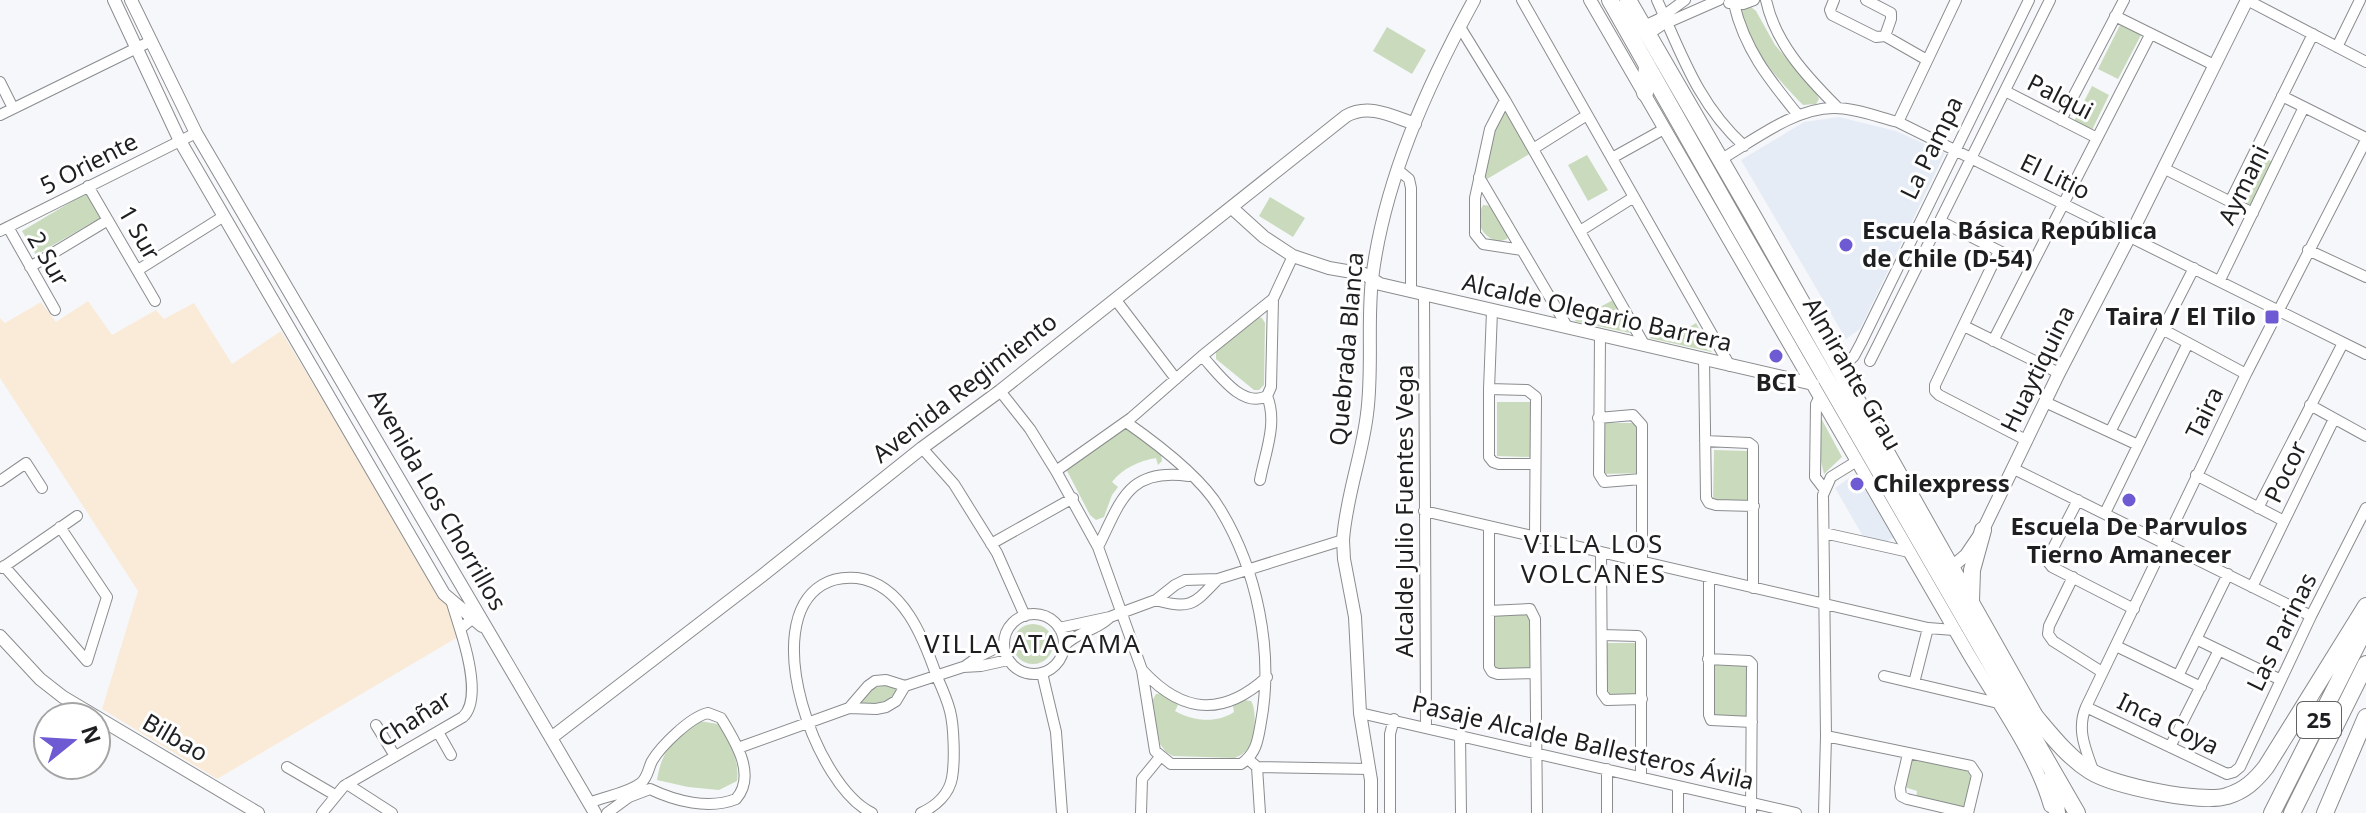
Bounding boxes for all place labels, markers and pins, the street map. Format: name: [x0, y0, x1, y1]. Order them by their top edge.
place label: Escuela Básica República de Chile (D-54): [1862, 213, 2157, 274]
marker: Escuela Básica República de Chile (D-54): [1837, 236, 1855, 254]
place label: Taira / El Tilo: [2105, 299, 2256, 332]
marker: Taira / El Tilo: [2263, 308, 2281, 326]
marker: BCI: [1767, 347, 1785, 365]
place label: BCI: [1756, 365, 1796, 398]
place label: Chilexpress: [1873, 466, 2010, 499]
marker: Chilexpress: [1848, 475, 1866, 493]
marker: Escuela De Parvulos Tierno Amanecer: [2120, 491, 2138, 509]
place label: Escuela De Parvulos Tierno Amanecer: [2010, 509, 2248, 570]

